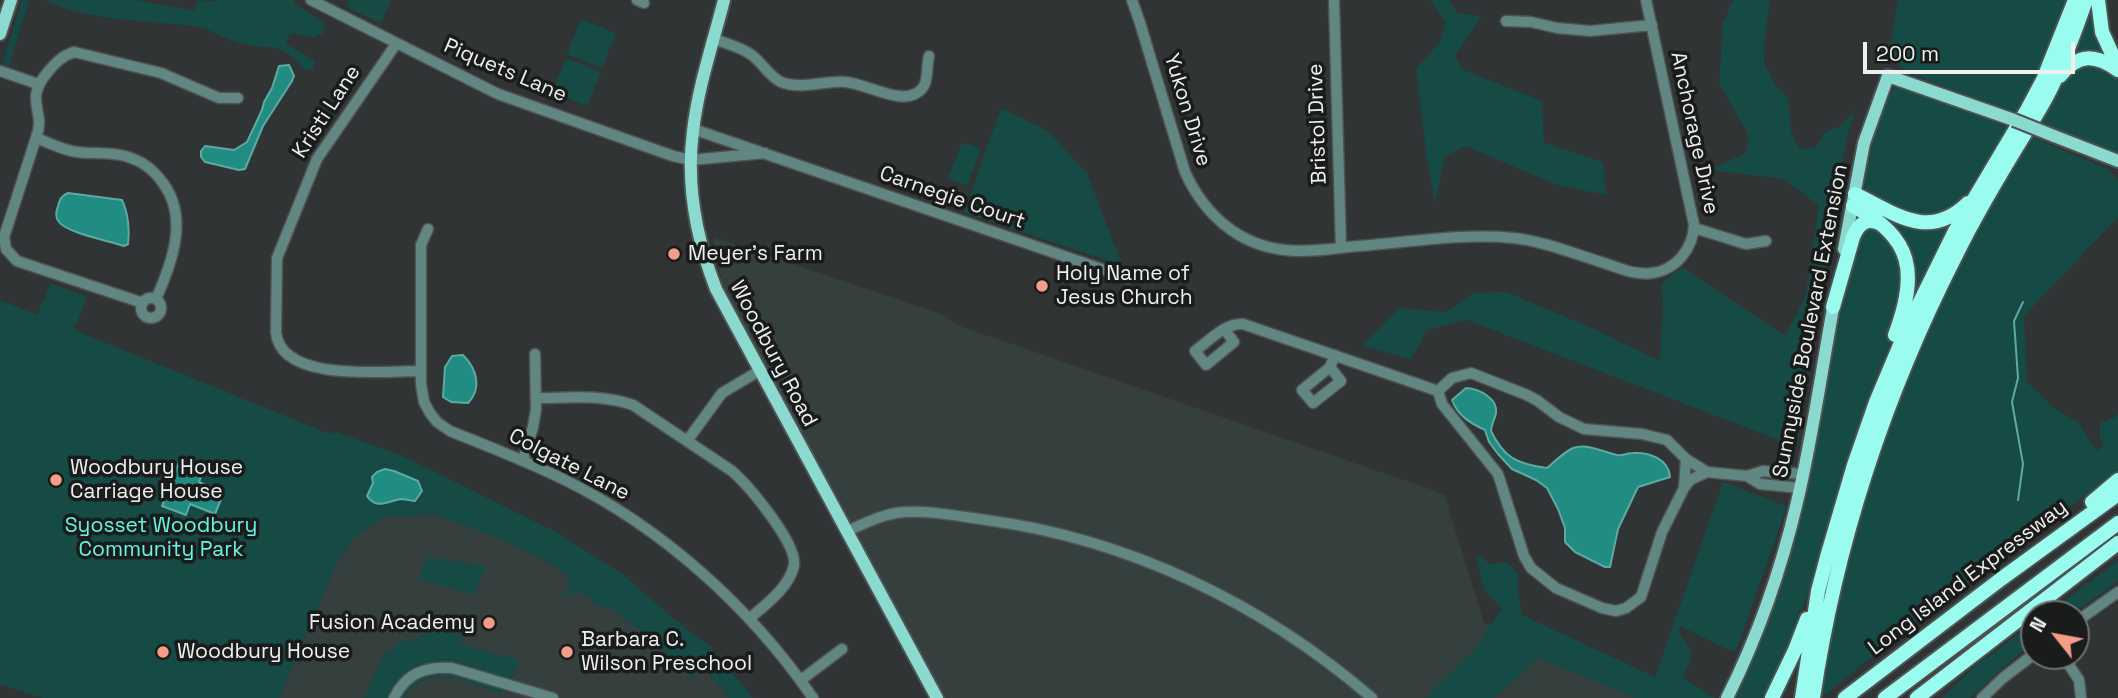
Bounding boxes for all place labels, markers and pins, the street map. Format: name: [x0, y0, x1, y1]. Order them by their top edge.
place label: Meyer's Farm: [688, 241, 823, 267]
marker: Meyer's Farm: [666, 246, 682, 262]
place label: Holy Name of Jesus Church: [1056, 261, 1193, 311]
marker: Holy Name of Jesus Church: [1034, 278, 1050, 294]
place label: Woodbury House Carriage House: [70, 455, 243, 505]
marker: Woodbury House Carriage House: [48, 472, 64, 488]
place label: Fusion Academy: [309, 610, 475, 636]
marker: Fusion Academy: [481, 615, 497, 631]
place label: Barbara C. Wilson Preschool: [581, 627, 752, 677]
place label: Woodbury House: [177, 639, 350, 665]
marker: Woodbury House: [155, 644, 171, 660]
marker: Barbara C. Wilson Preschool: [559, 644, 575, 660]

